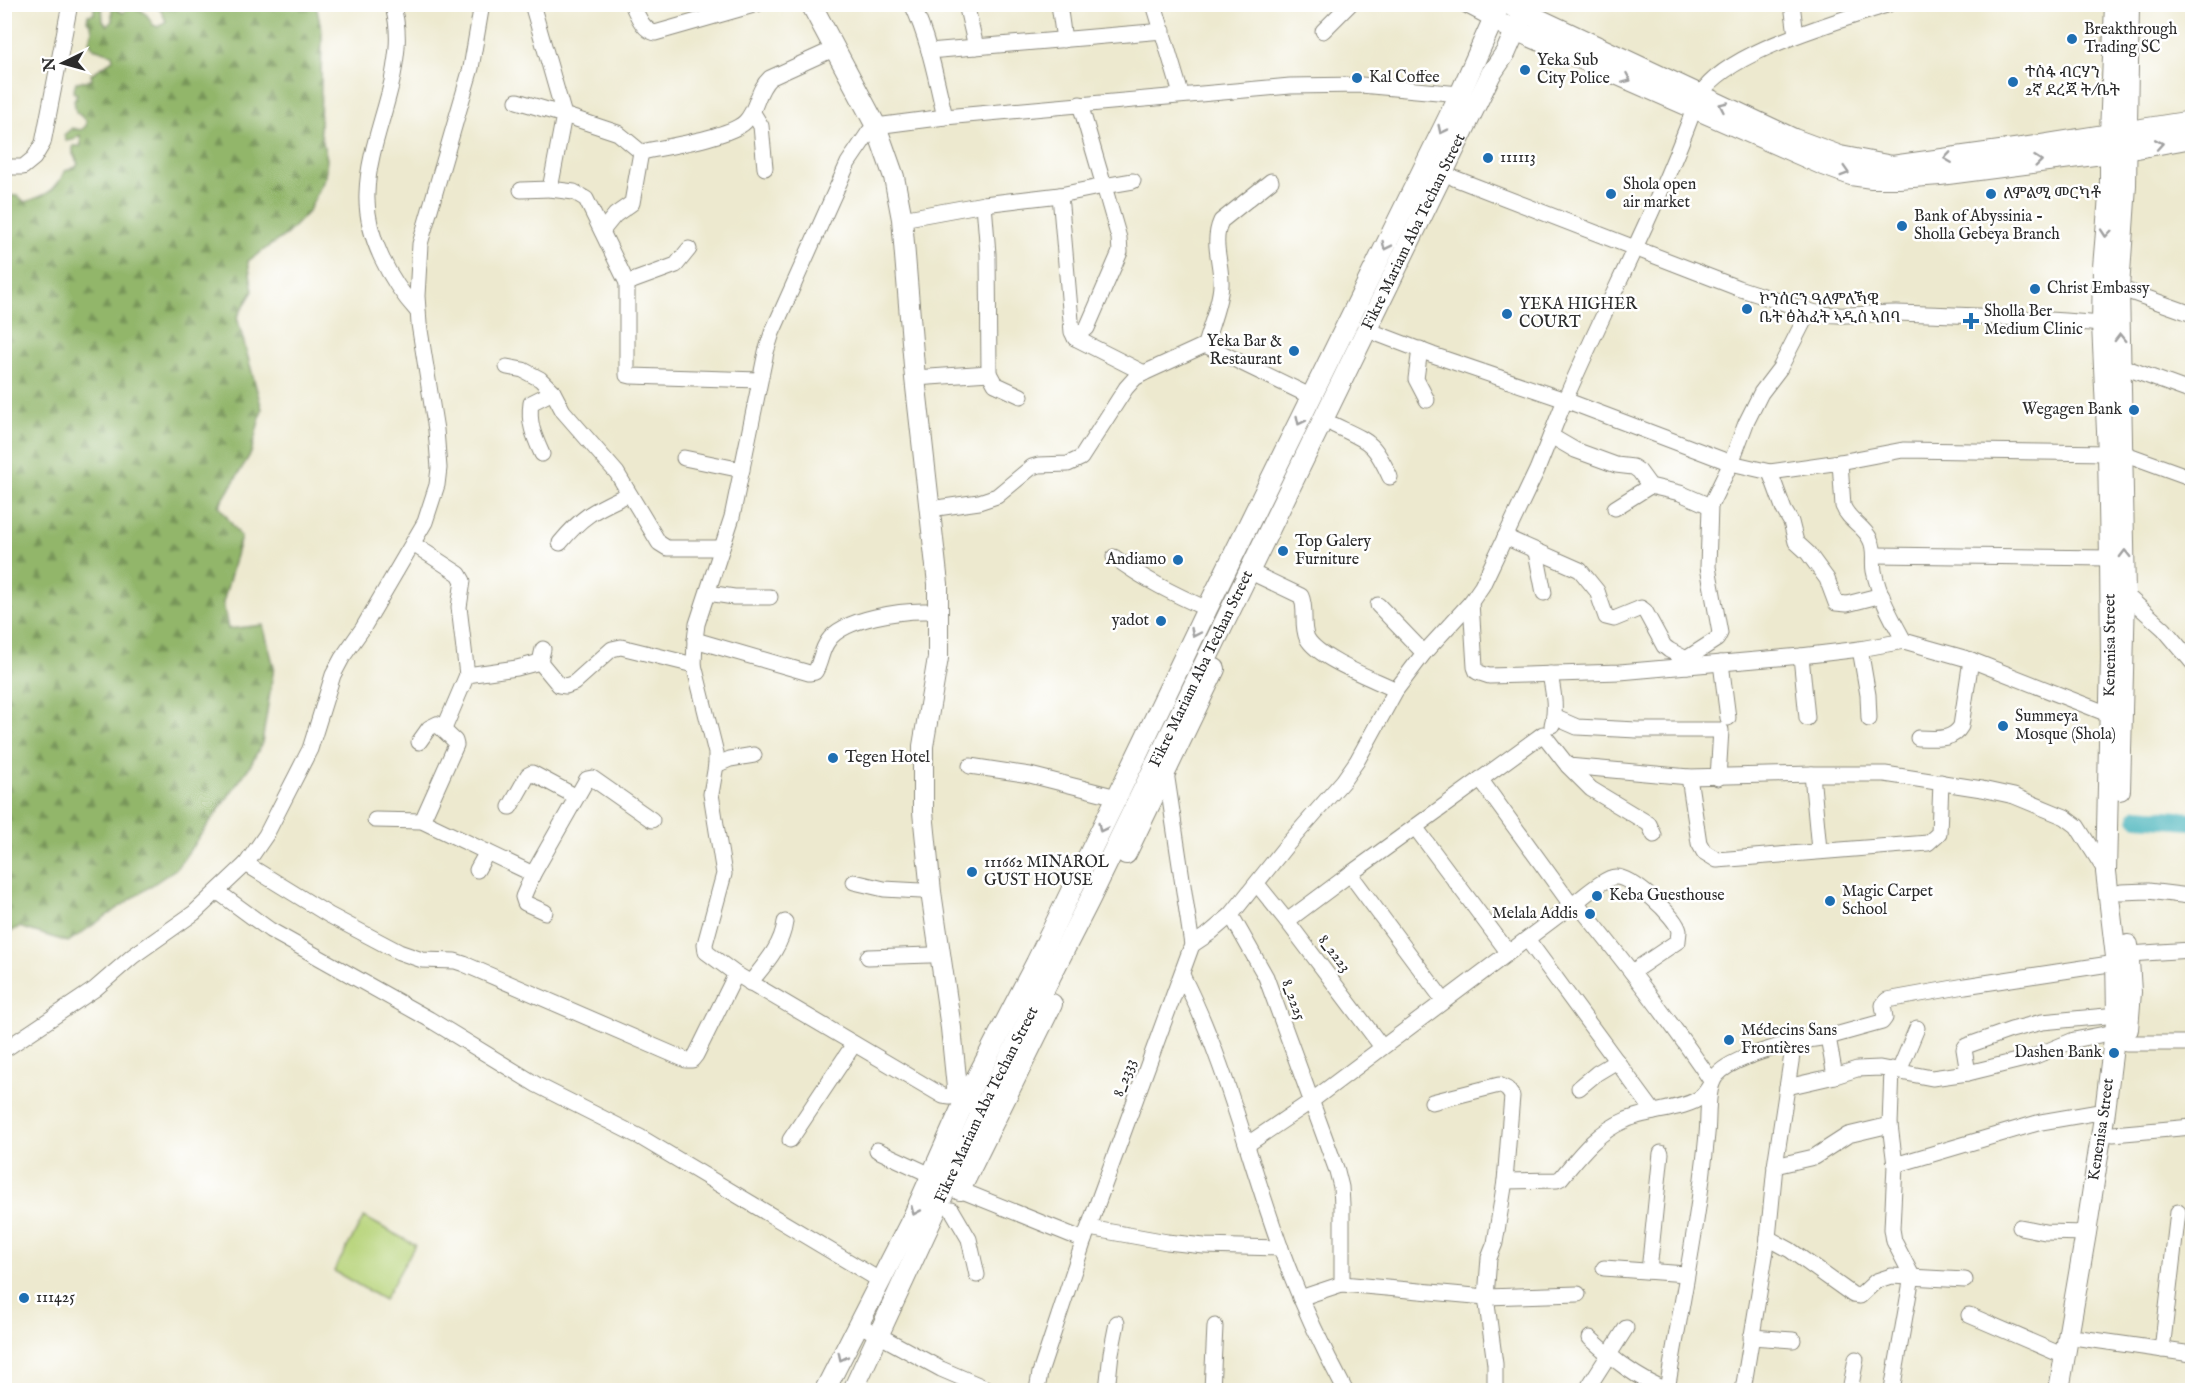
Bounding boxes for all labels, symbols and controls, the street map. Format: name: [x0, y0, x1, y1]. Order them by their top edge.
place label: Breakthrough Trading SC: [2084, 20, 2178, 58]
marker: Breakthrough Trading SC: [2065, 32, 2079, 46]
north arrow: [33, 33, 93, 93]
place label: Yeka Sub City Police: [1537, 51, 1610, 89]
text: N: [39, 56, 61, 73]
marker: Yeka Sub City Police: [1518, 63, 1532, 77]
place label: ተስፋ ብርሃን 2ኛ ደረጃ ት/ቤት: [2025, 63, 2120, 101]
place label: Kal Coffee: [1369, 68, 1440, 88]
marker: Kal Coffee: [1350, 71, 1364, 85]
one-way arrow: [1620, 72, 1631, 84]
marker: ተስፋ ብርሃን 2ኛ ደረጃ ት/ቤት: [2006, 75, 2020, 89]
one-way arrow: [1719, 101, 1730, 113]
one-way arrow: [1438, 123, 1450, 134]
street label: Fikre Mariam Aba Techan Street: [1358, 130, 1471, 334]
one-way arrow: [2154, 138, 2164, 151]
place label: 111113: [1500, 148, 1536, 168]
marker: 111113: [1481, 151, 1495, 165]
one-way arrow: [1943, 151, 1953, 163]
one-way arrow: [2033, 156, 2042, 168]
one-way arrow: [1839, 165, 1850, 177]
place label: Shola open air market: [1623, 175, 1697, 213]
place label: ለምልሚ መርካቶ: [2003, 184, 2102, 204]
marker: Shola open air market: [1604, 187, 1618, 201]
marker: ለምልሚ መርካቶ: [1984, 187, 1998, 201]
place label: Bank of Abyssinia - Sholla Gebeya Branch: [1914, 207, 2060, 245]
marker: Bank of Abyssinia - Sholla Gebeya Branch: [1895, 219, 1909, 233]
one-way arrow: [2100, 228, 2113, 237]
one-way arrow: [1381, 239, 1393, 250]
place label: Christ Embassy: [2047, 279, 2150, 299]
marker: Christ Embassy: [2028, 282, 2042, 296]
place label: ኮንሰርን ዓለምለኻዊ ቤት ፅሕፈት ኣዲስ ኣበባ: [1759, 290, 1900, 328]
place label: YEKA HIGHER COURT: [1519, 295, 1638, 333]
marker: ኮንሰርን ዓለምለኻዊ ቤት ፅሕፈት ኣዲስ ኣበባ: [1740, 302, 1754, 316]
place label: Sholla Ber Medium Clinic: [1984, 302, 2083, 340]
marker: YEKA HIGHER COURT: [1500, 307, 1514, 321]
marker: Sholla Ber Medium Clinic: [1962, 312, 1980, 330]
place label: Yeka Bar & Restaurant: [1207, 332, 1283, 370]
one-way arrow: [2114, 333, 2126, 342]
marker: Yeka Bar & Restaurant: [1287, 344, 1301, 358]
place label: Wegagen Bank: [2022, 400, 2122, 420]
marker: Wegagen Bank: [2127, 403, 2141, 417]
one-way arrow: [1296, 414, 1307, 425]
place label: Top Galery Furniture: [1295, 532, 1371, 570]
marker: Top Galery Furniture: [1276, 544, 1290, 558]
one-way arrow: [2118, 549, 2131, 558]
place label: Andiamo: [1105, 550, 1166, 570]
marker: Andiamo: [1171, 553, 1185, 567]
street label: Fikre Mariam Aba Techan Street: [1146, 567, 1258, 771]
street label: Kenenisa Street: [2100, 593, 2121, 697]
place label: yadot: [1111, 611, 1150, 631]
marker: yadot: [1154, 614, 1168, 628]
one-way arrow: [1191, 627, 1203, 638]
place label: Summeya Mosque (Shola): [2015, 707, 2116, 745]
marker: Summeya Mosque (Shola): [1996, 719, 2010, 733]
place label: Tegen Hotel: [845, 748, 931, 768]
marker: Tegen Hotel: [826, 751, 840, 765]
one-way arrow: [1098, 822, 1110, 833]
place label: 111662 MINAROL GUST HOUSE: [984, 853, 1110, 891]
marker: 111662 MINAROL GUST HOUSE: [965, 865, 979, 879]
place label: Magic Carpet School: [1842, 882, 1933, 920]
place label: Keba Guesthouse: [1609, 886, 1725, 906]
marker: Keba Guesthouse: [1590, 889, 1604, 903]
marker: Magic Carpet School: [1823, 894, 1837, 908]
place label: Melala Addis: [1492, 904, 1578, 924]
marker: Melala Addis: [1583, 907, 1597, 921]
street label: 8_2223: [1313, 931, 1355, 977]
street label: 8_2225: [1276, 977, 1310, 1023]
street label: Fikre Mariam Aba Techan Street: [931, 1003, 1044, 1206]
place label: Médecins Sans Frontières: [1741, 1021, 1838, 1059]
marker: Médecins Sans Frontières: [1722, 1033, 1736, 1047]
place label: Dashen Bank: [2014, 1043, 2102, 1063]
marker: Dashen Bank: [2107, 1046, 2121, 1060]
street label: 8_2333: [1109, 1056, 1141, 1100]
street label: Kenenisa Street: [2084, 1077, 2119, 1182]
one-way arrow: [911, 1205, 923, 1216]
place label: 111425: [36, 1288, 75, 1308]
marker: 111425: [17, 1291, 31, 1305]
one-way arrow: [838, 1351, 849, 1362]

